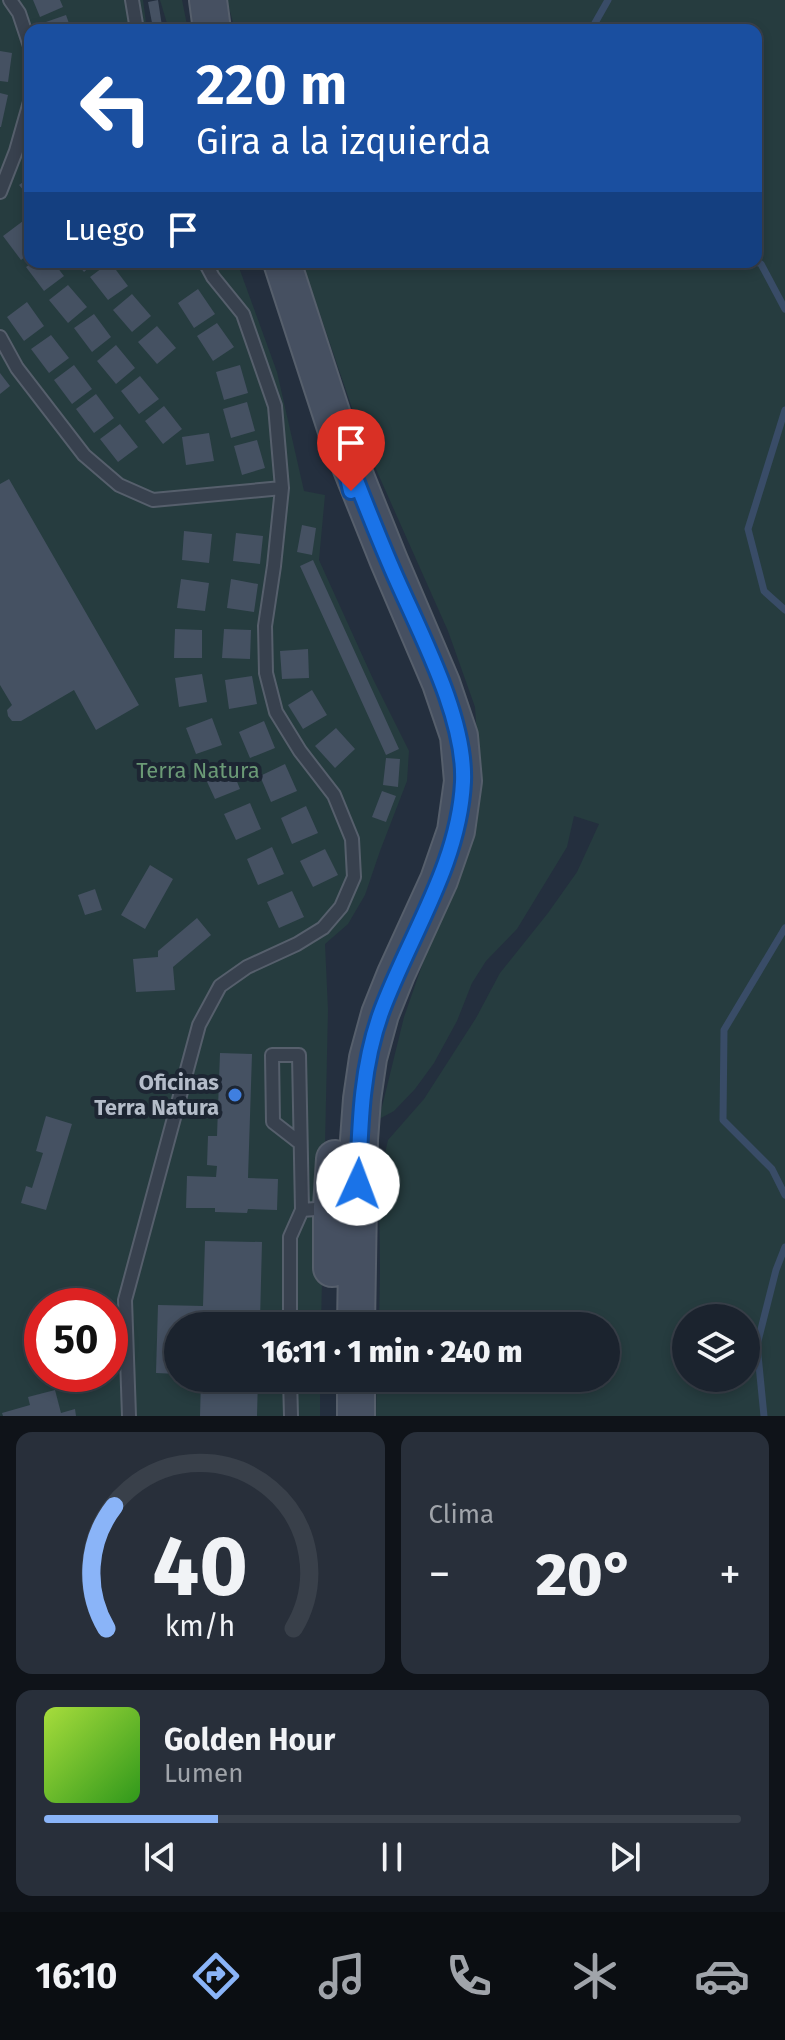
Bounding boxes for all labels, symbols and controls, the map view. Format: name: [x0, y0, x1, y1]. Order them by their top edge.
text: 220 m: [196, 52, 347, 119]
icon: left: [64, 56, 168, 160]
text: Gira a la izquierda: [196, 120, 491, 164]
icon: arrive: [161, 208, 205, 252]
text: Luego: [64, 212, 145, 248]
pin: [317, 409, 385, 491]
icon: arrive: [329, 421, 373, 465]
park label: Terra Natura: [136, 757, 260, 784]
place label: Oficinas Terra Natura: [94, 1069, 219, 1121]
marker: Oficinas Terra Natura: [226, 1086, 244, 1104]
position arrow: [316, 1142, 400, 1226]
speed limit sign: 50: [24, 1288, 128, 1392]
map controls: [672, 1304, 760, 1392]
button: layers: [672, 1304, 760, 1392]
text: 16:11 · 1 min · 240 m: [261, 1334, 523, 1370]
text: Clima: [429, 1499, 494, 1530]
text: 40: [152, 1517, 248, 1617]
text: 20°: [536, 1539, 634, 1611]
text: −: [429, 1548, 451, 1601]
text: +: [719, 1548, 741, 1601]
text: km/h: [165, 1609, 236, 1644]
text: Golden Hour: [164, 1722, 335, 1758]
text: Lumen: [164, 1758, 243, 1789]
icon: previous: [138, 1835, 182, 1879]
icon: pause: [370, 1835, 414, 1879]
icon: next: [603, 1835, 647, 1879]
icon: directions: [188, 1948, 244, 2004]
icon: music: [314, 1948, 370, 2004]
icon: phone: [441, 1948, 497, 2004]
icon: climate: [567, 1948, 623, 2004]
icon: car: [694, 1948, 750, 2004]
text: 16:10: [35, 1954, 117, 1998]

